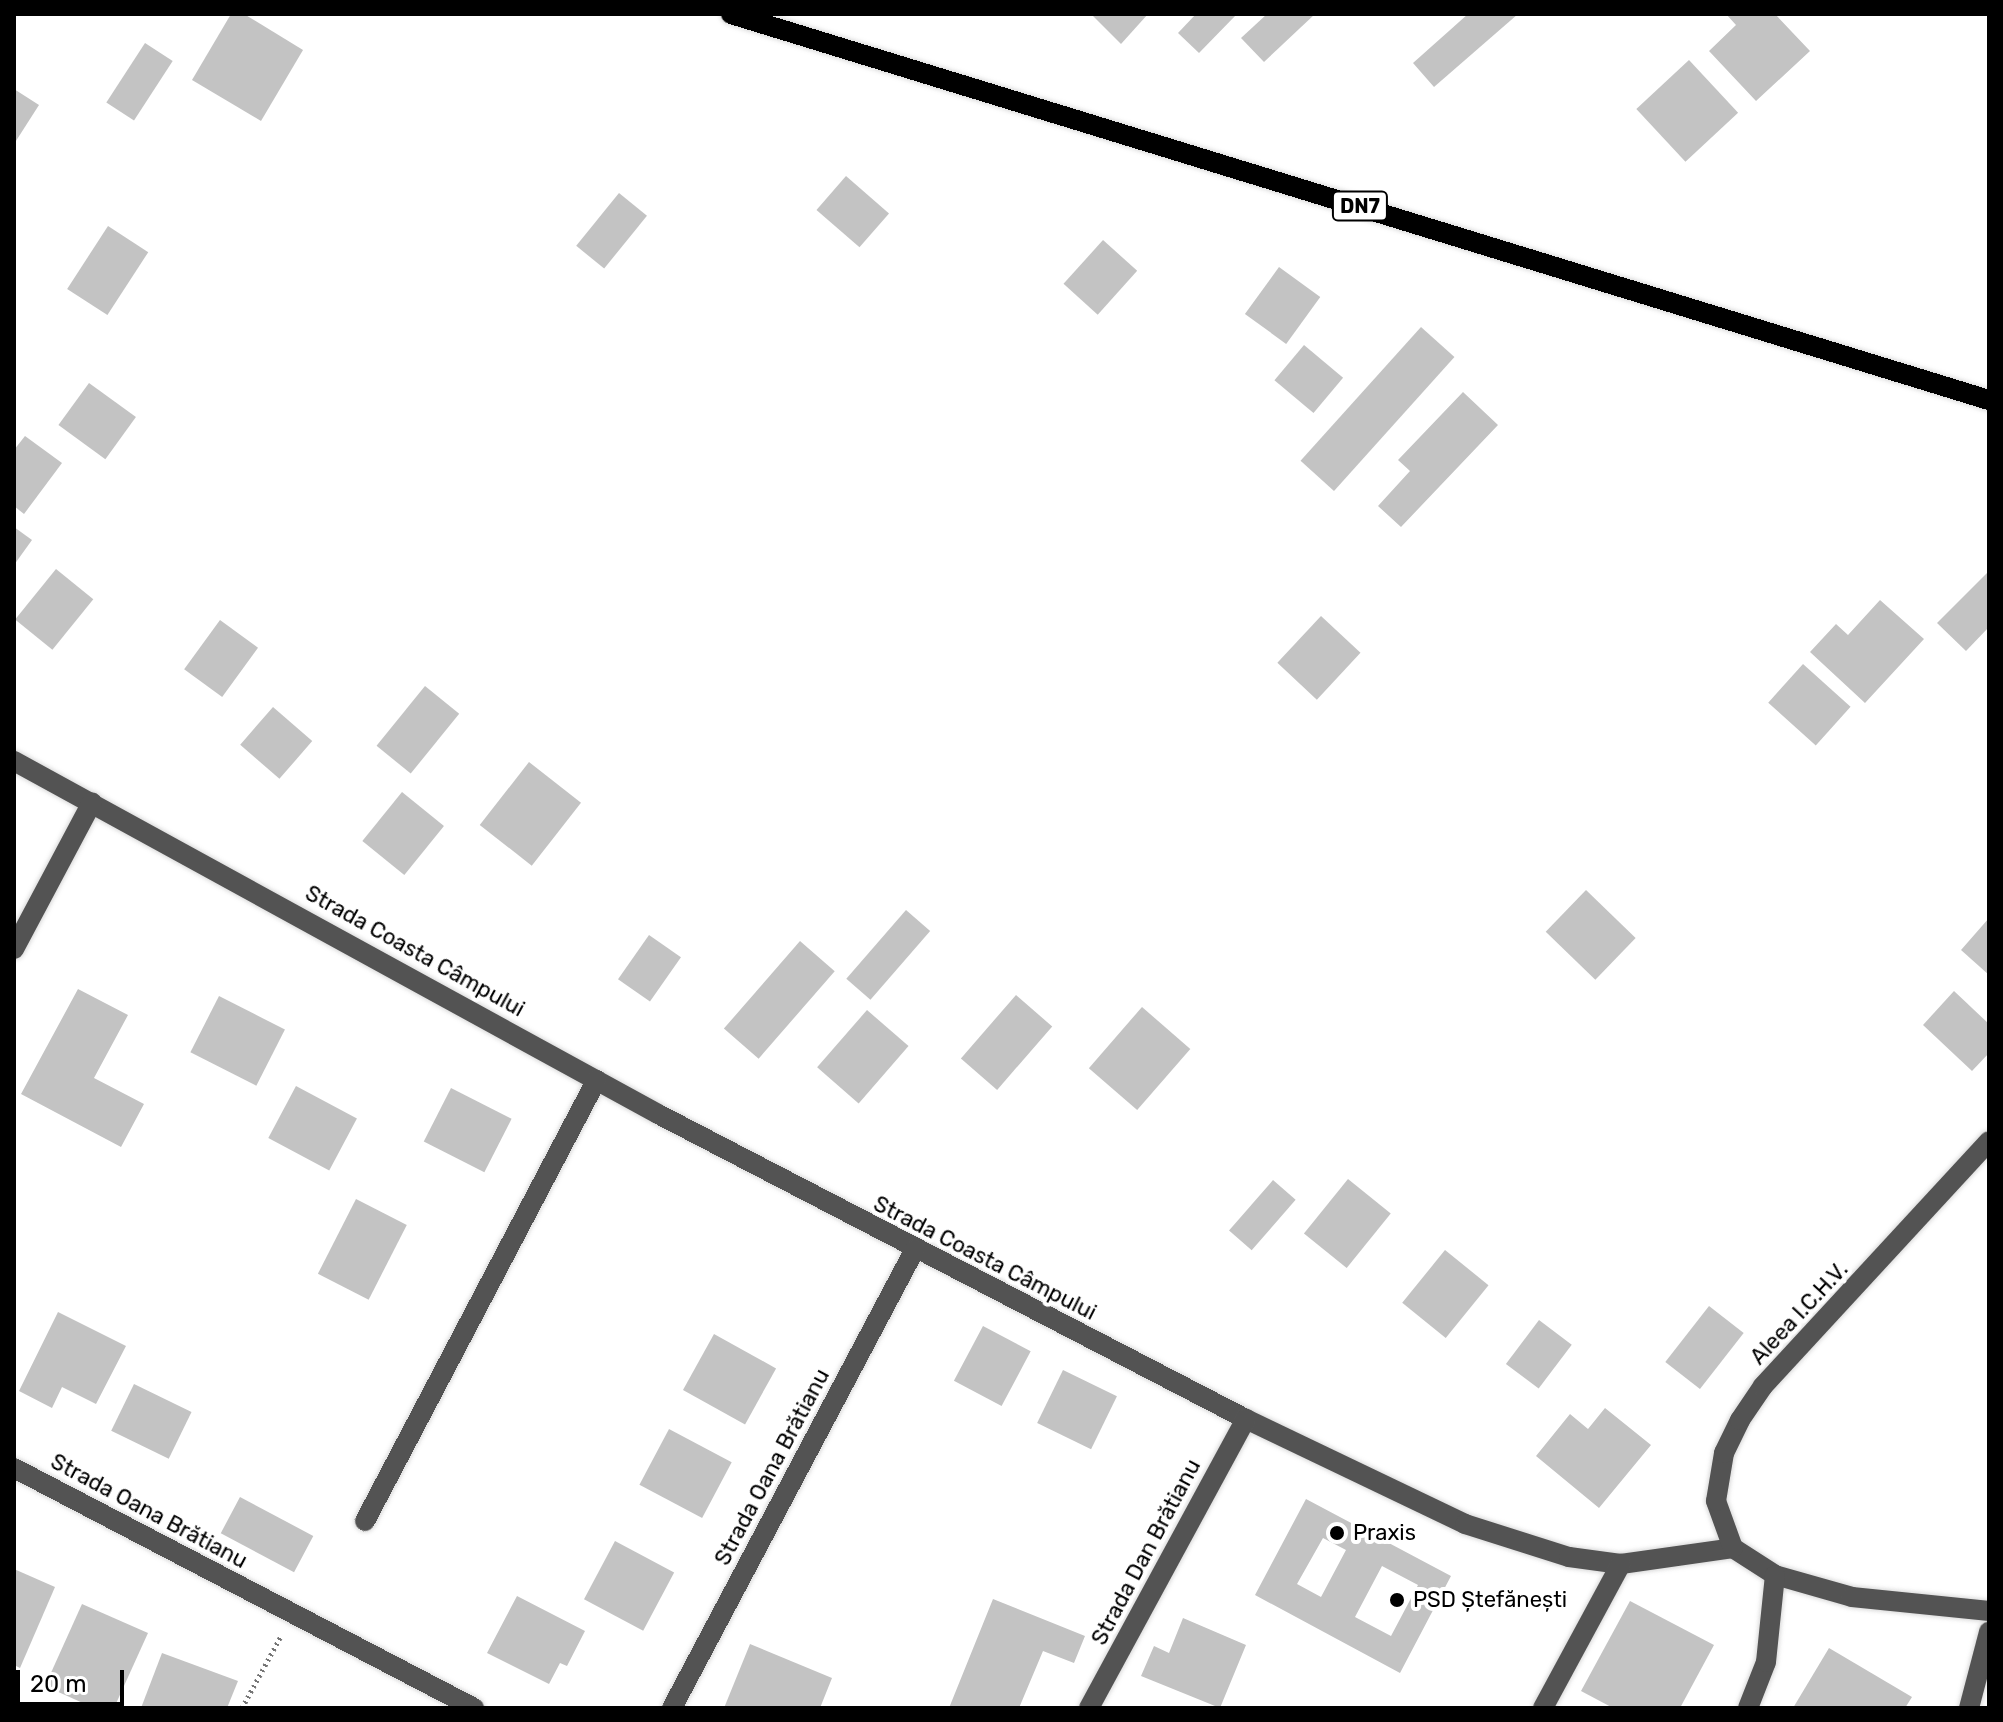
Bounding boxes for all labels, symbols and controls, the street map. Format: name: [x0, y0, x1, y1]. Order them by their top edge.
road number: DN7: [1330, 190, 1390, 222]
street label: Strada Coasta Câmpului: [301, 880, 529, 1022]
street label: Strada Coasta Câmpului: [869, 1190, 1101, 1326]
street label: Aleea I.C.H.V.: [1745, 1256, 1853, 1370]
street label: Strada Oana Brătianu: [709, 1364, 835, 1570]
street label: Strada Oana Brătianu: [46, 1448, 252, 1574]
street label: Strada Dan Brătianu: [1086, 1454, 1206, 1650]
place label: Praxis: [1353, 1520, 1416, 1546]
marker: Praxis: [1328, 1524, 1346, 1542]
place label: PSD Ștefănești: [1413, 1587, 1567, 1613]
marker: PSD Ștefănești: [1388, 1591, 1406, 1609]
scale bar: [20, 1654, 128, 1704]
text: 20 m: [30, 1670, 87, 1698]

